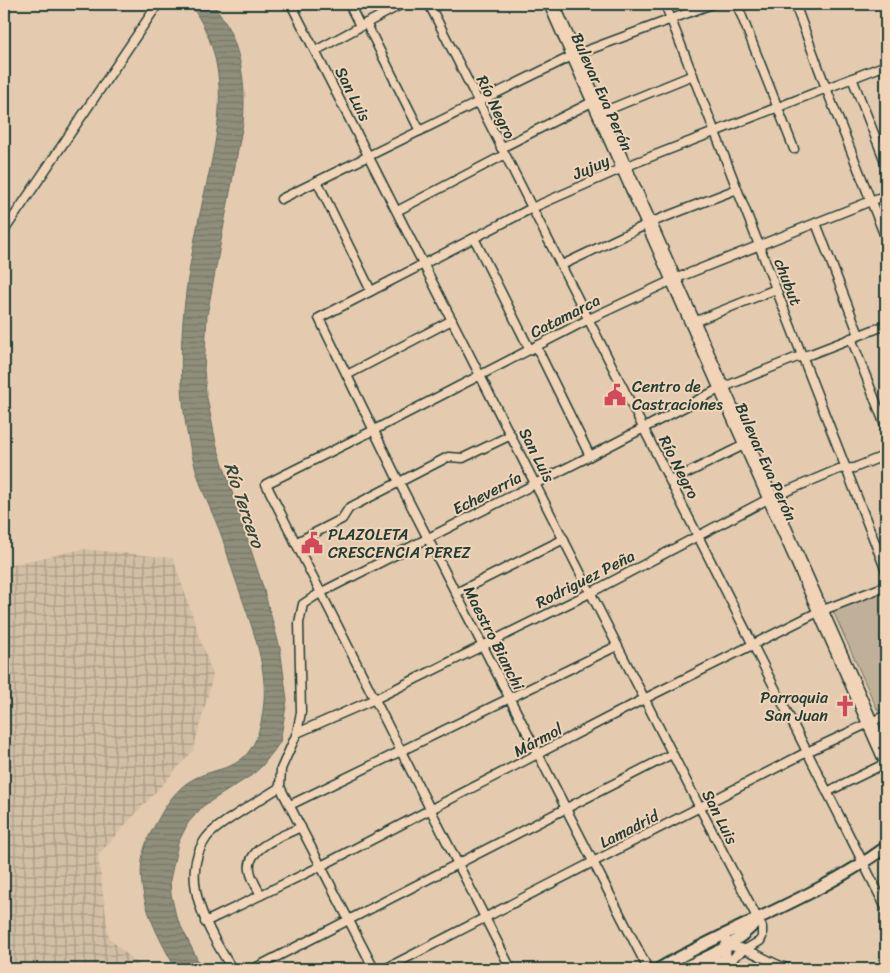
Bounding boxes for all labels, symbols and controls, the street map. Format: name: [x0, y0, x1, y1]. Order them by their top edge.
street label: Bulevar Eva Perón: [563, 28, 641, 156]
street label: San Luis: [327, 61, 380, 127]
street label: Río Negro: [468, 70, 524, 144]
street label: Jujuy: [567, 146, 615, 188]
street label: chubut: [766, 254, 810, 310]
street label: Catamarca: [525, 286, 605, 346]
place label: Centro de Castraciones: [632, 372, 723, 419]
public building icon: Centro de Castraciones: [602, 382, 628, 408]
street label: Bulevar Eva Perón: [727, 398, 805, 526]
street label: San Luis: [511, 422, 564, 488]
street label: Río Negro: [651, 430, 707, 504]
water label: Río Tercero: [214, 458, 274, 554]
street label: Echeverría: [447, 463, 527, 523]
place label: PLAZOLETA CRESCENCIA PEREZ: [328, 520, 472, 567]
public building icon: PLAZOLETA CRESCENCIA PEREZ: [299, 530, 325, 556]
street label: Rodriguez Peña: [530, 541, 640, 617]
street label: Maestro Bianchi: [455, 581, 533, 696]
place label: Parroquia San Juan: [760, 683, 829, 730]
church icon: Parroquia San Juan: [832, 693, 858, 719]
street label: Mármol: [508, 715, 568, 765]
street label: San Luis: [694, 784, 747, 850]
street label: Lamadrid: [594, 801, 665, 856]

